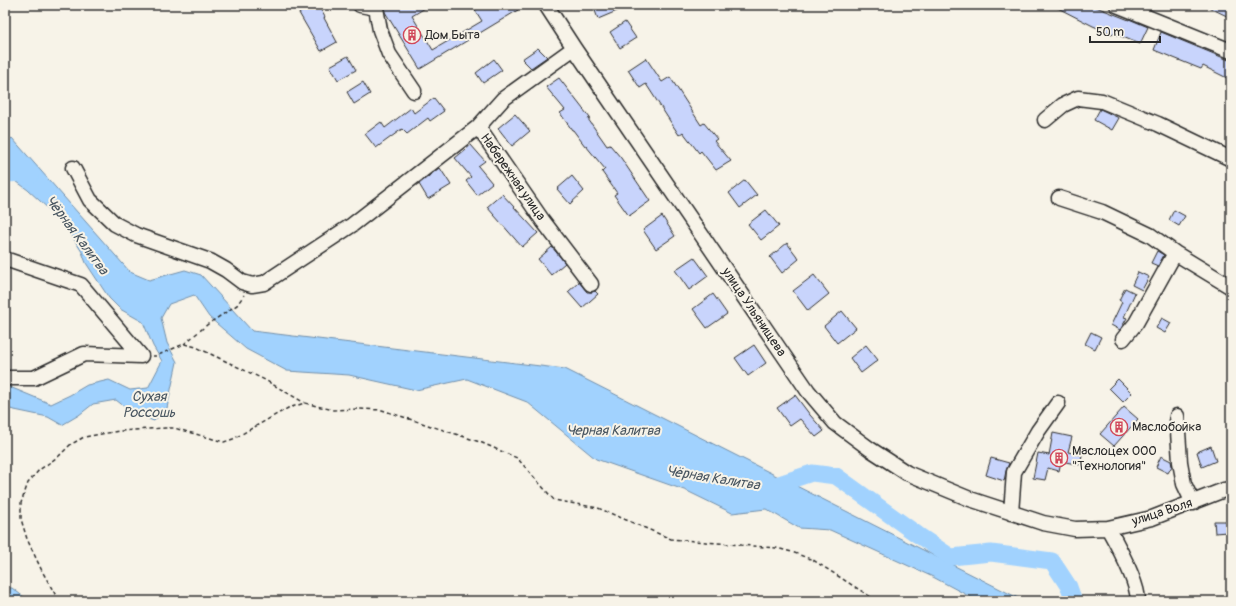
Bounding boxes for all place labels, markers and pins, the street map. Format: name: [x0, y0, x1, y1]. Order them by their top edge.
building icon: Дом Быта: [402, 25, 422, 45]
place label: Дом Быта: [424, 27, 480, 43]
building icon: Маслобойка: [1109, 417, 1129, 437]
place label: Маслобойка: [1132, 419, 1201, 435]
place label: Маслоцех ООО "Технология": [1072, 443, 1156, 474]
building icon: Маслоцех ООО "Технология": [1049, 448, 1069, 468]

